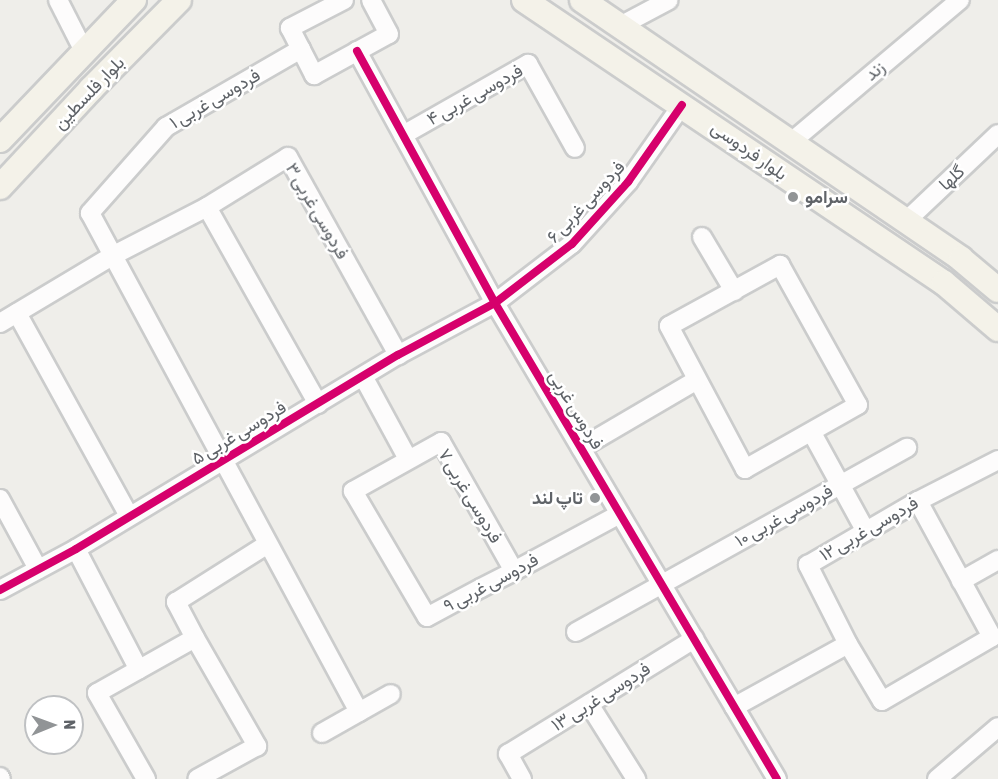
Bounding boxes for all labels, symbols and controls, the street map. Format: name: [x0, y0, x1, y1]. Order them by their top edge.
street label: بلوار فلسطین: [49, 52, 129, 134]
street label: زند: [861, 56, 889, 86]
street label: فردوسی غربی ۴: [423, 60, 527, 130]
street label: فردوسی غربی ۱: [166, 64, 264, 134]
street label: بلوار فردوسی: [707, 117, 791, 185]
street label: فردوسی غربی ۶: [542, 156, 630, 248]
street label: فردوسی غربی ۳: [281, 159, 353, 263]
street label: گلها: [935, 161, 969, 195]
place label: سرامو: [805, 186, 848, 208]
marker: سرامو: [786, 190, 800, 204]
street label: فردوس غربی: [544, 366, 608, 454]
street label: فردوسی غربی ۵: [188, 396, 290, 470]
street label: فردوسی غربی ۷: [433, 445, 507, 547]
street label: فردوسی غربی ۱۰: [731, 480, 837, 552]
place label: تاپ لند: [532, 487, 583, 509]
marker: تاپ لند: [588, 491, 602, 505]
street label: فردوسی غربی ۱۲: [816, 492, 922, 566]
street label: فردوسی غربی ۹: [440, 549, 542, 617]
street label: فردوسی غربی ۱۳: [547, 658, 655, 736]
north arrow: [24, 695, 84, 755]
text: N: [61, 720, 79, 730]

